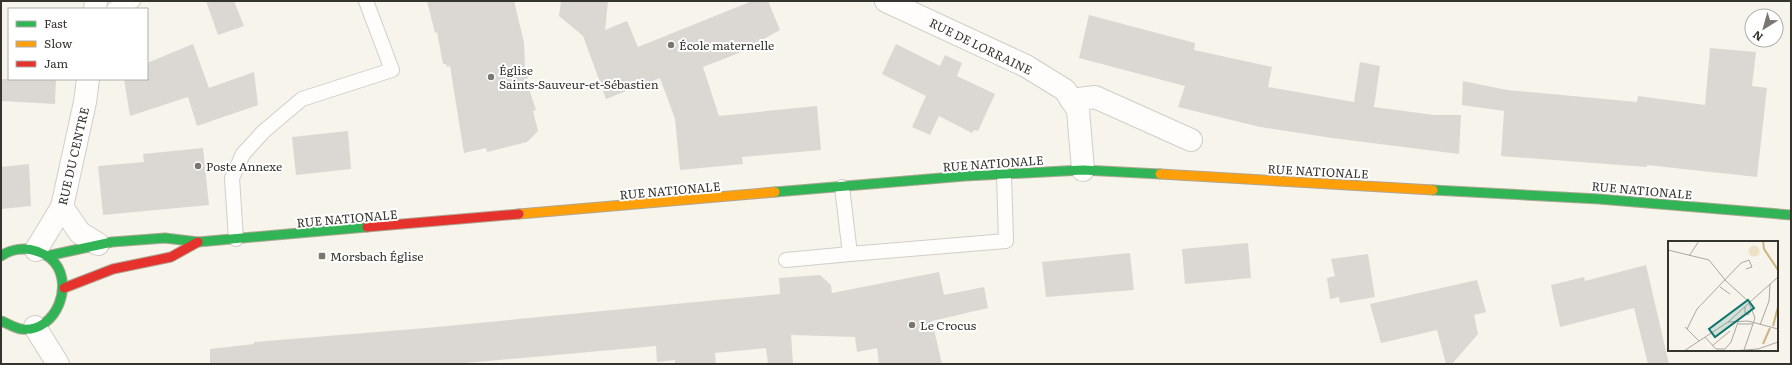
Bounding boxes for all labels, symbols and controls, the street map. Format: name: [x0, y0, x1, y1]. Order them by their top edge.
legend: [8, 8, 148, 80]
north arrow: [1744, 8, 1784, 48]
street label: RUE DE LORRAINE: [927, 13, 1036, 79]
text: Fast: [44, 14, 68, 32]
text: N: [1749, 28, 1766, 46]
text: Slow: [44, 34, 73, 52]
place label: École maternelle: [679, 36, 774, 54]
marker: École maternelle: [666, 40, 676, 50]
text: Jam: [44, 54, 69, 72]
place label: Église Saints-Sauveur-et-Sébastien: [499, 61, 659, 93]
marker: Église Saints-Sauveur-et-Sébastien: [486, 72, 496, 82]
street label: RUE DU CENTRE: [53, 105, 93, 207]
street label: RUE NATIONALE: [942, 150, 1044, 176]
place label: Poste Annexe: [206, 157, 282, 175]
street label: RUE NATIONALE: [1267, 159, 1369, 183]
marker: Poste Annexe: [193, 161, 203, 171]
street label: RUE NATIONALE: [619, 177, 722, 203]
street label: RUE NATIONALE: [1591, 177, 1694, 203]
street label: RUE NATIONALE: [296, 205, 399, 231]
inset map: [1668, 241, 1778, 351]
place label: Morsbach Église: [330, 247, 423, 265]
marker: Morsbach Église: [317, 251, 327, 261]
place label: Le Crocus: [920, 316, 977, 334]
marker: Le Crocus: [907, 320, 917, 330]

